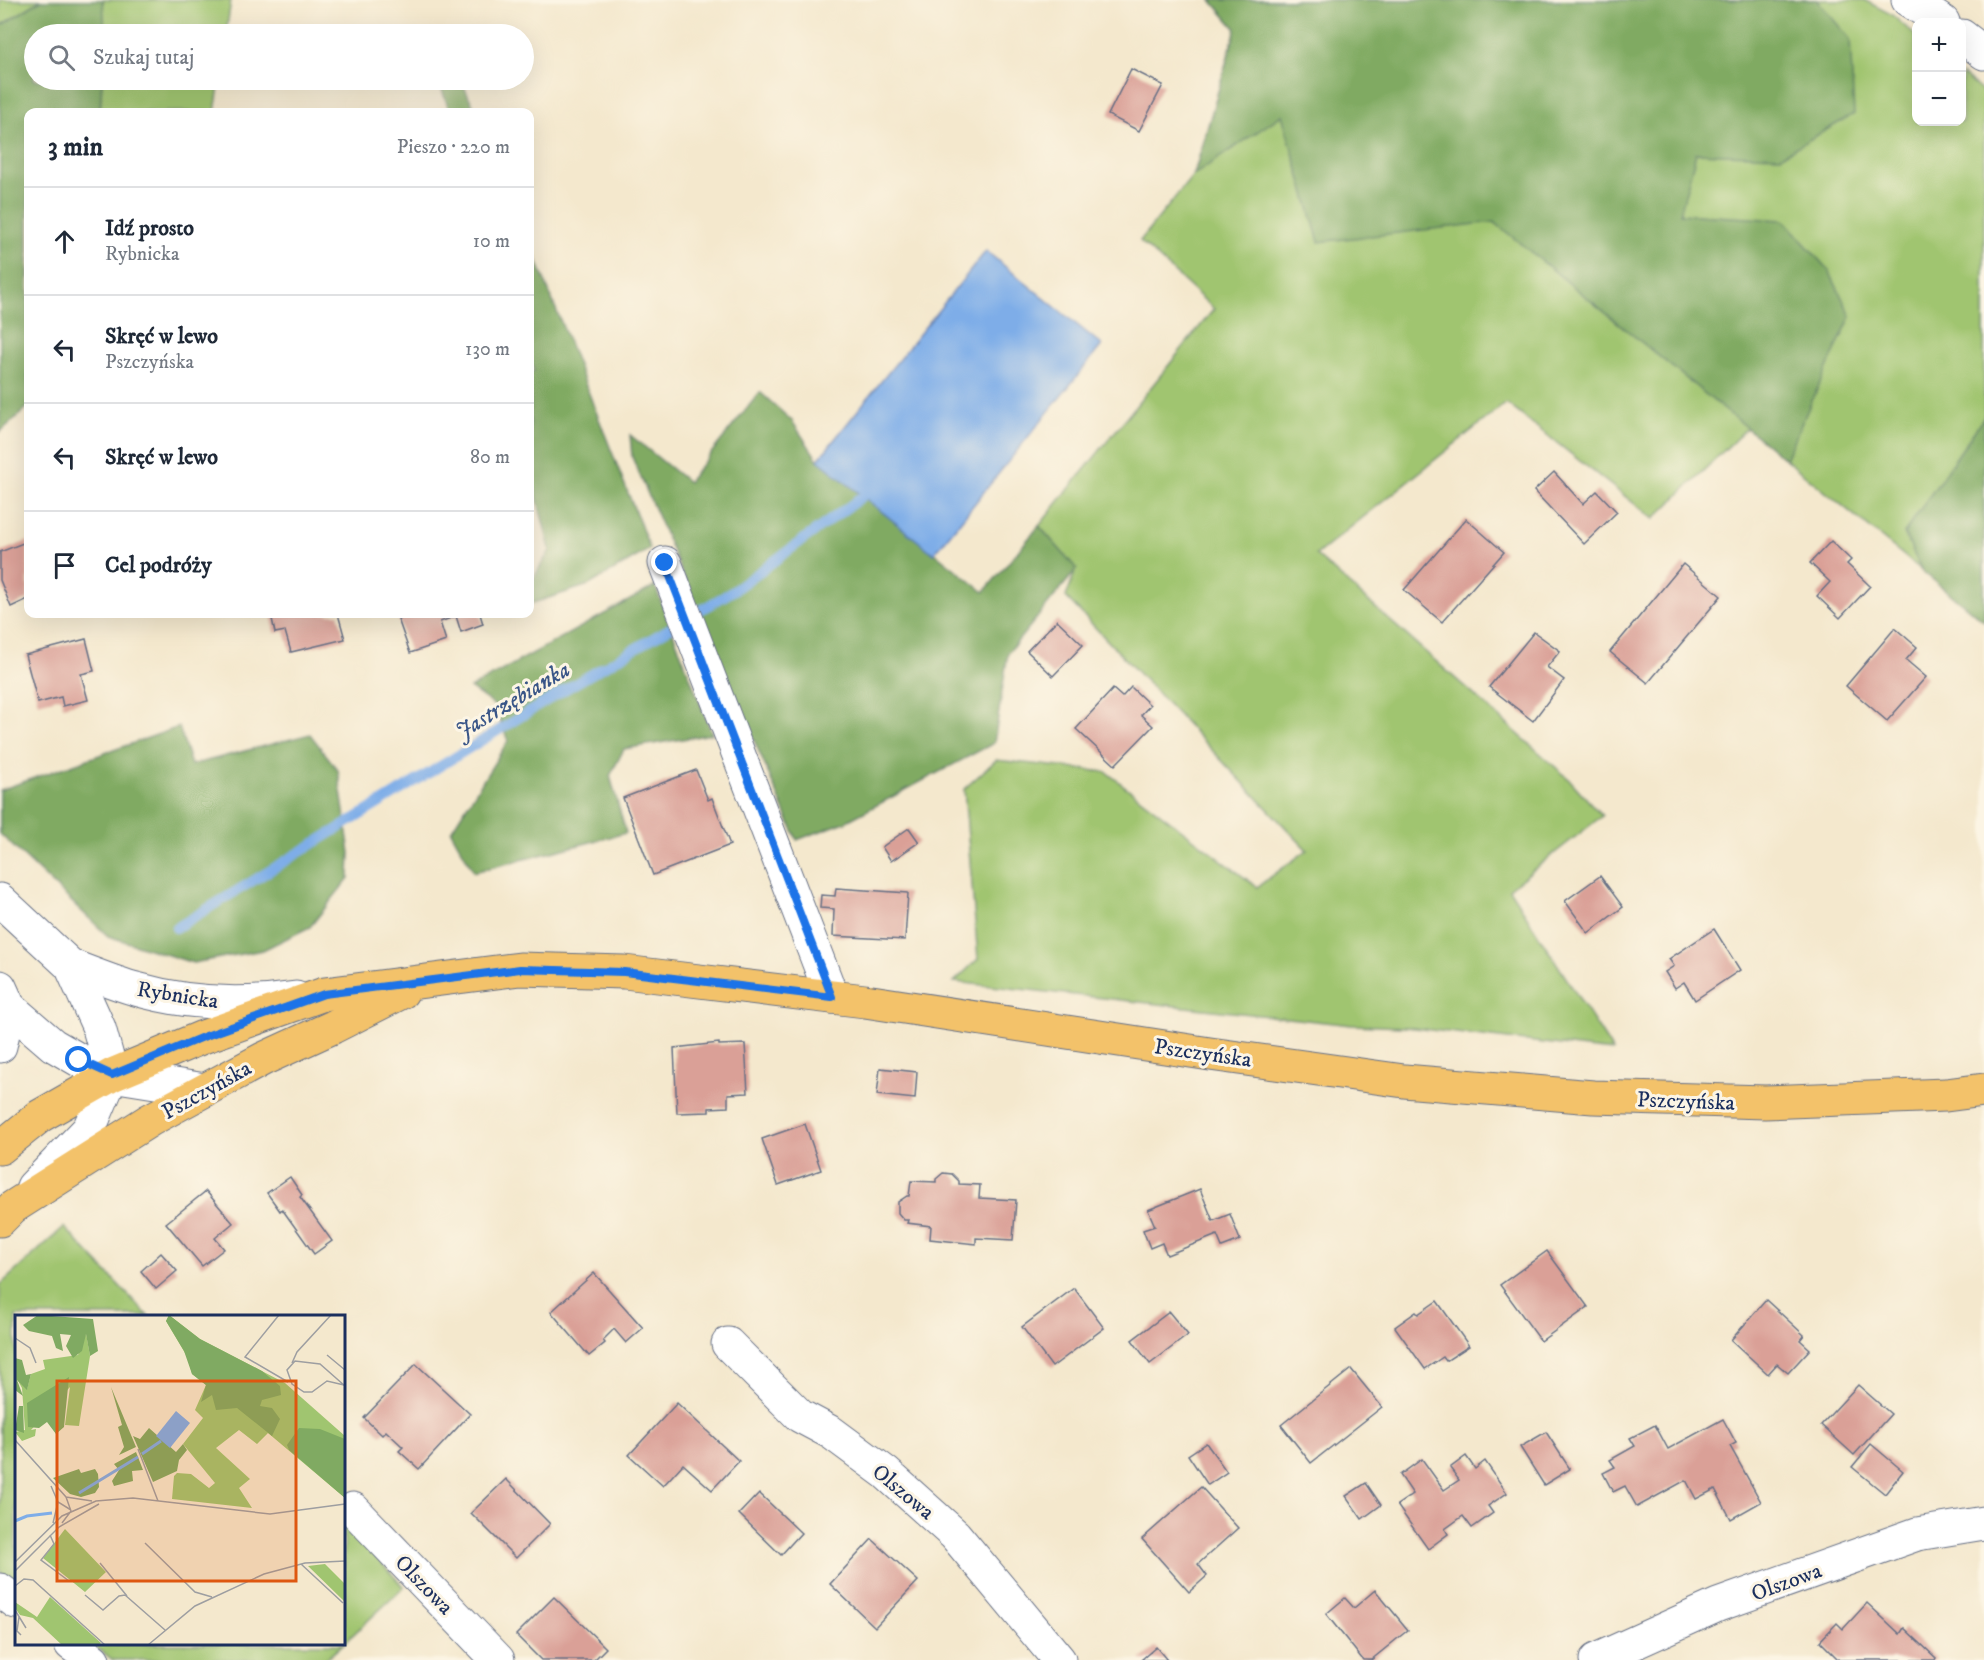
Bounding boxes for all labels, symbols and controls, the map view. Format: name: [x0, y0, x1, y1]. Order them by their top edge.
map controls: [1912, 18, 1966, 126]
button: +: [1912, 18, 1966, 72]
search box: [24, 24, 534, 90]
icon: search: [45, 41, 78, 74]
text: Szukaj tutaj: [93, 44, 194, 71]
button: −: [1912, 72, 1966, 126]
text: 3 min: [48, 131, 103, 164]
text: Pieszo · 220 m: [397, 135, 510, 160]
text: Idź prosto: [105, 215, 194, 242]
icon: ahead: [48, 225, 81, 258]
text: 10 m: [473, 229, 510, 254]
text: Rybnicka: [105, 242, 179, 267]
text: Skręć w lewo: [105, 323, 218, 350]
icon: left: [48, 333, 81, 366]
text: 130 m: [465, 337, 510, 362]
text: Pszczyńska: [105, 350, 194, 375]
icon: left: [48, 441, 81, 474]
text: Skręć w lewo: [105, 444, 218, 471]
text: 80 m: [470, 445, 510, 470]
icon: arrive: [48, 549, 81, 582]
route end: [651, 549, 677, 575]
text: Cel podróży: [105, 552, 212, 579]
water label: Jastrzębianka: [449, 655, 576, 747]
street label: Rybnicka: [135, 976, 221, 1015]
street label: Pszczyńska: [1152, 1033, 1254, 1074]
route start: [65, 1046, 91, 1072]
street label: Pszczyńska: [157, 1054, 257, 1126]
street label: Pszczyńska: [1637, 1086, 1736, 1117]
inset map: [15, 1315, 345, 1645]
street label: Olszowa: [866, 1458, 940, 1526]
street label: Olszowa: [389, 1549, 459, 1621]
street label: Olszowa: [1748, 1557, 1826, 1608]

